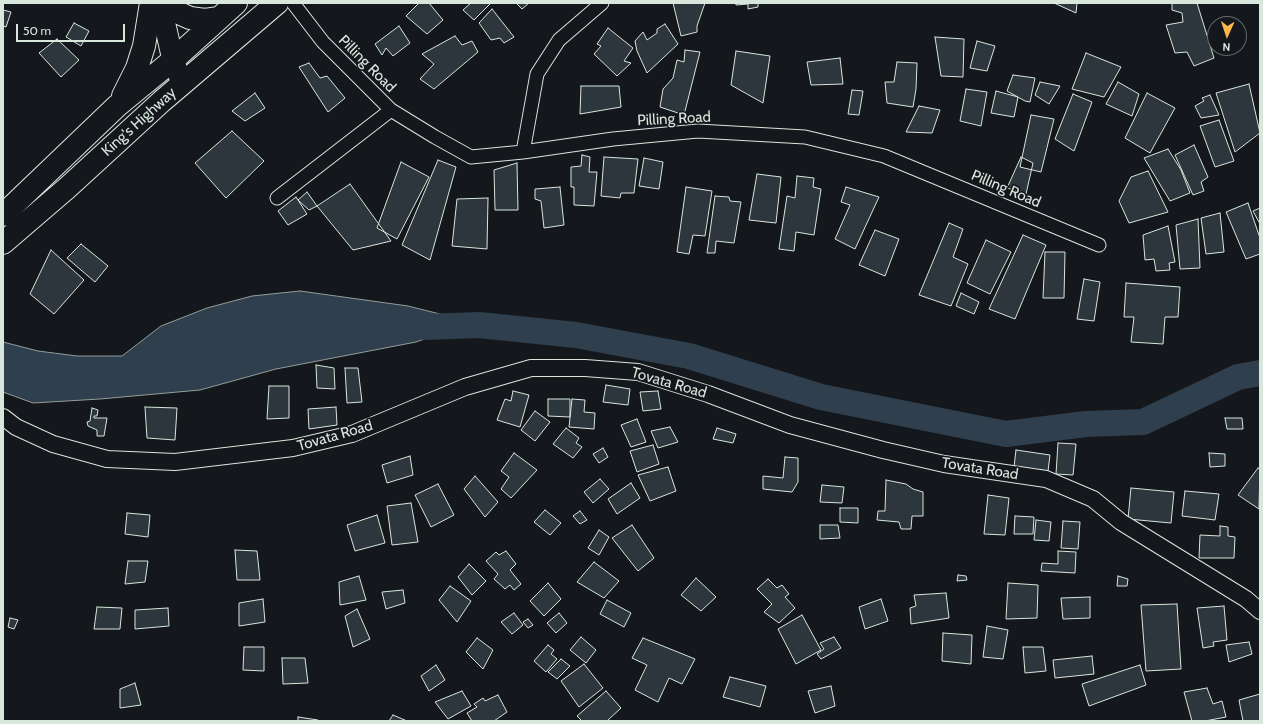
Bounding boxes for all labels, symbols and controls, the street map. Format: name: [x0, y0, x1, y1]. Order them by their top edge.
scale bar: [18, 16, 127, 42]
north arrow: [1207, 16, 1247, 56]
text: 50 m: [23, 23, 51, 38]
street label: Pilling Road: [335, 32, 399, 96]
text: N: [1222, 40, 1231, 54]
street label: King's Highway: [98, 84, 180, 160]
street label: Pilling Road: [637, 108, 711, 130]
street label: Pilling Road: [969, 166, 1043, 212]
street label: Tovata Road: [629, 364, 709, 402]
street label: Tovata Road: [295, 417, 375, 455]
street label: Tovata Road: [940, 454, 1020, 484]

